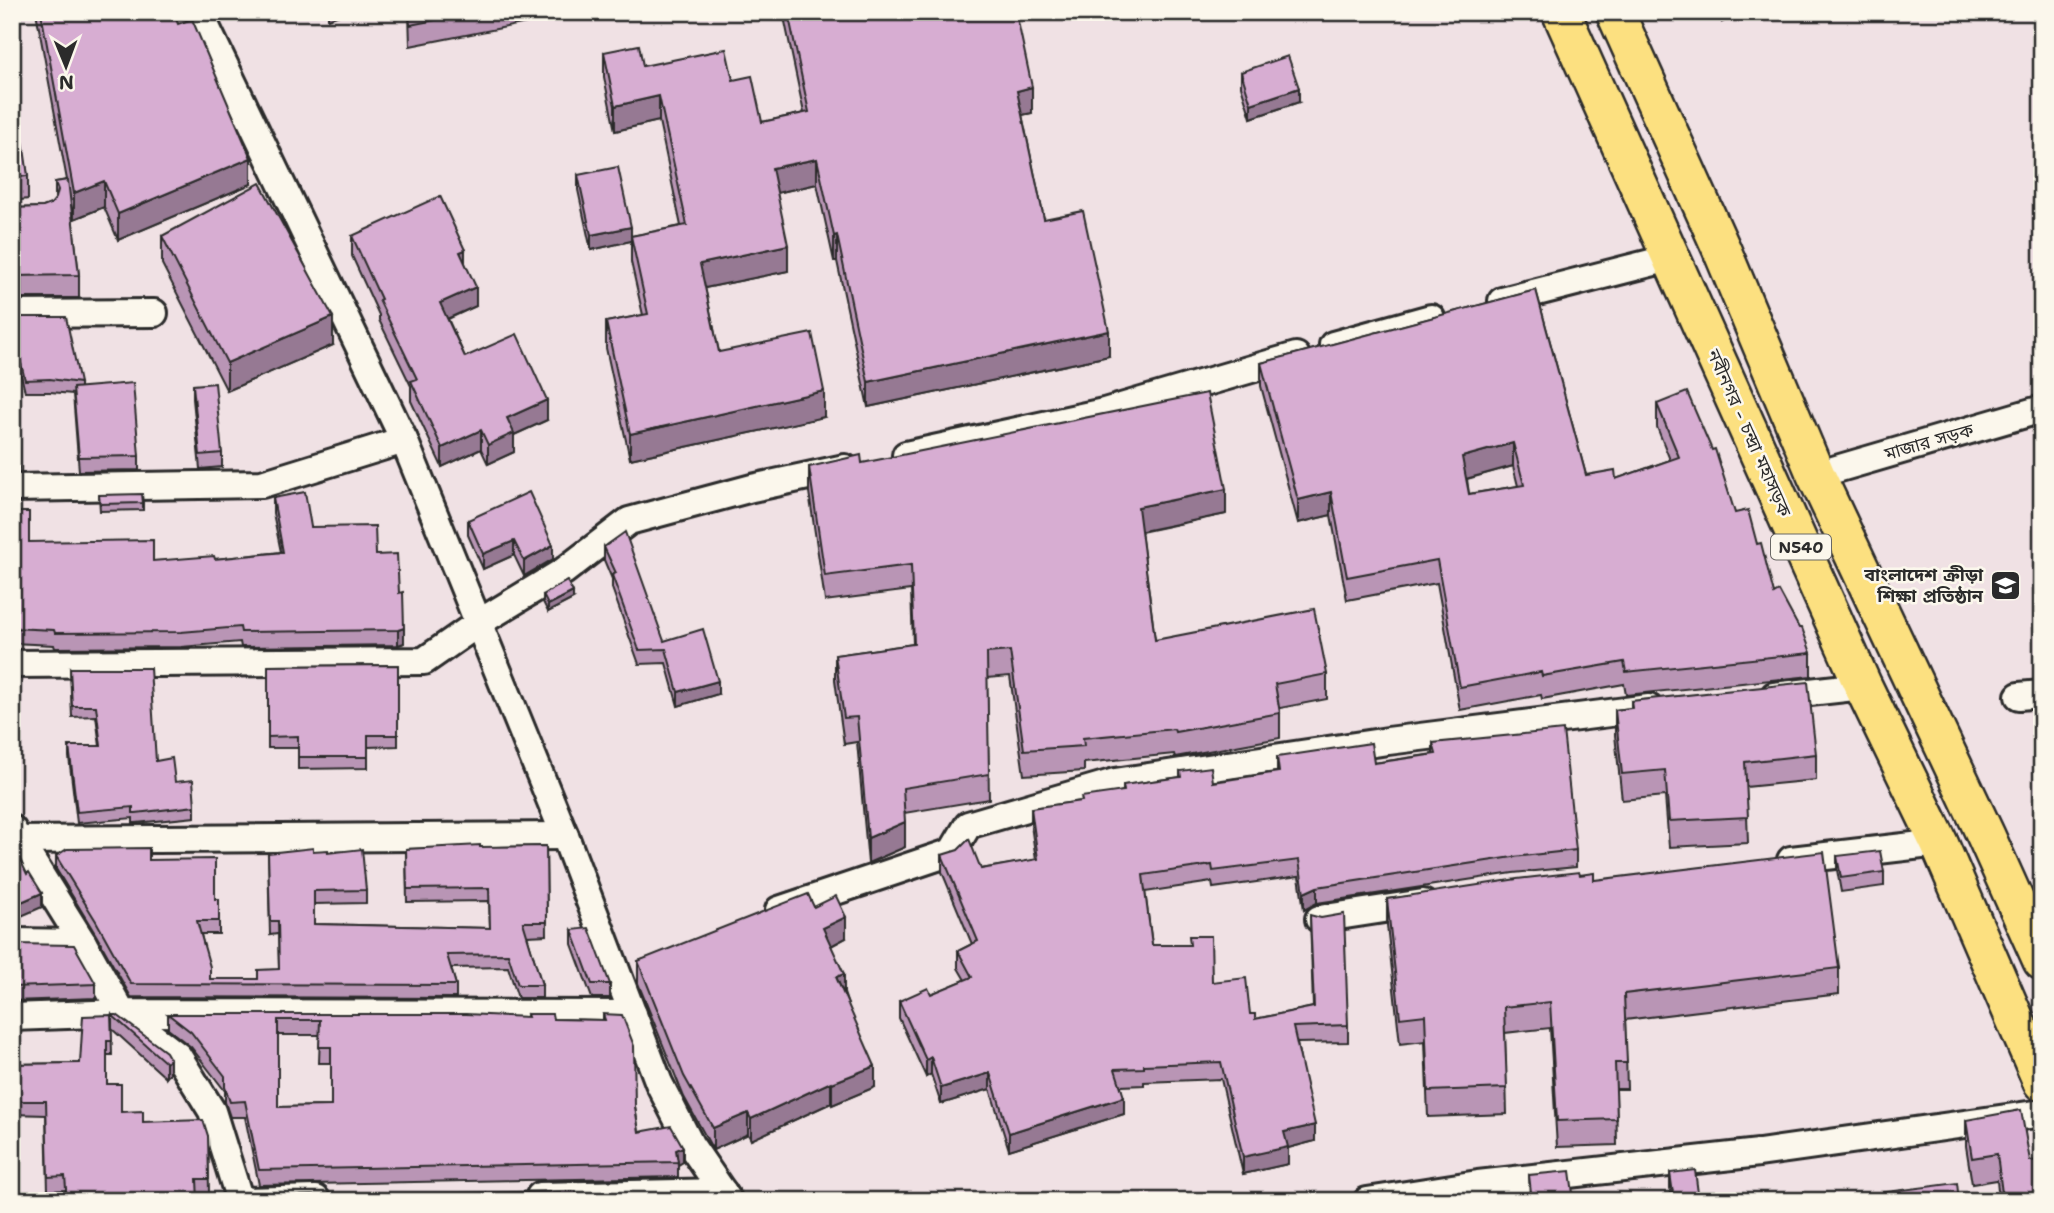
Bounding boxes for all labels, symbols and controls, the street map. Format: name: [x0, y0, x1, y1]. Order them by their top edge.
north arrow: [32, 32, 102, 102]
text: N: [59, 70, 74, 95]
street label: নবীনগর - চন্দ্রা মহাসড়ক: [1701, 345, 1797, 521]
street label: মাজার সড়ক: [1881, 418, 1977, 466]
road number: N540: [1771, 534, 1831, 560]
place label: বাংলাদেশ ক্রীড়া শিক্ষা প্রতিষ্ঠান: [1863, 563, 1984, 608]
school or university icon: বাংলাদেশ ক্রীড়া শিক্ষা প্রতিষ্ঠান: [1989, 568, 2023, 602]

